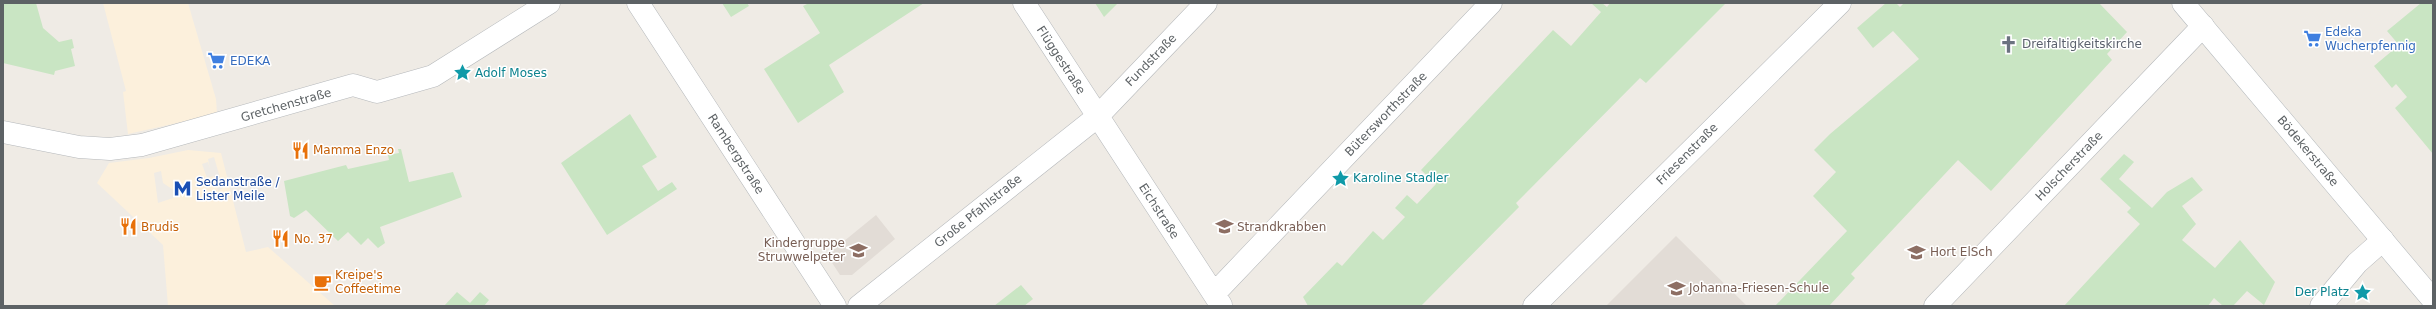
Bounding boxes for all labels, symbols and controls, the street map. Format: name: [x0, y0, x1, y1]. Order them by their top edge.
street label: Flüggestraße: [1034, 23, 1088, 97]
place label: Edeka Wucherpfennig: [2325, 25, 2416, 53]
supermarket icon: Edeka Wucherpfennig: [2302, 29, 2322, 49]
street label: Fundstraße: [1123, 31, 1179, 89]
church icon: Dreifaltigkeitskirche: [1999, 34, 2019, 54]
place label: Dreifaltigkeitskirche: [2022, 37, 2142, 51]
supermarket icon: EDEKA: [207, 51, 227, 71]
place label: EDEKA: [230, 54, 271, 68]
place icon: Adolf Moses: [452, 63, 472, 83]
place label: Adolf Moses: [475, 66, 547, 80]
street label: Bütersworthstraße: [1342, 69, 1430, 159]
street label: Gretchenstraße: [239, 85, 333, 125]
street label: Rambergstraße: [705, 111, 767, 197]
street label: Bödekerstraße: [2274, 113, 2342, 189]
street label: Friesenstraße: [1653, 120, 1721, 188]
street label: Holscherstraße: [2032, 129, 2106, 203]
restaurant icon: Mamma Enzo: [290, 140, 310, 160]
place label: Mamma Enzo: [313, 143, 394, 157]
place icon: Karoline Stadler: [1330, 168, 1350, 188]
place label: Karoline Stadler: [1353, 171, 1449, 185]
street label: Große Pfahlstraße: [932, 172, 1024, 250]
place label: Sedanstraße / Lister Meile: [196, 175, 281, 203]
metro station icon: Sedanstraße / Lister Meile: [173, 179, 193, 199]
street label: Eichstraße: [1136, 181, 1182, 241]
restaurant icon: Brudis: [118, 217, 138, 237]
school or university icon: Strandkrabben: [1214, 217, 1234, 237]
place label: Brudis: [141, 220, 179, 234]
place label: Strandkrabben: [1237, 220, 1326, 234]
restaurant icon: No. 37: [271, 229, 291, 249]
place label: No. 37: [294, 232, 333, 246]
place label: Kindergruppe Struwwelpeter: [758, 236, 845, 264]
school or university icon: Kindergruppe Struwwelpeter: [848, 240, 868, 260]
school or university icon: Hort ElSch: [1907, 242, 1927, 262]
place label: Hort ElSch: [1930, 245, 1993, 259]
place label: Kreipe's Coffeetime: [335, 268, 401, 296]
cafe icon: Kreipe's Coffeetime: [312, 272, 332, 292]
school or university icon: Johanna-Friesen-Schule: [1666, 278, 1686, 298]
place label: Johanna-Friesen-Schule: [1688, 281, 1829, 295]
place icon: Der Platz: [2352, 282, 2372, 302]
place label: Der Platz: [2295, 285, 2349, 299]

